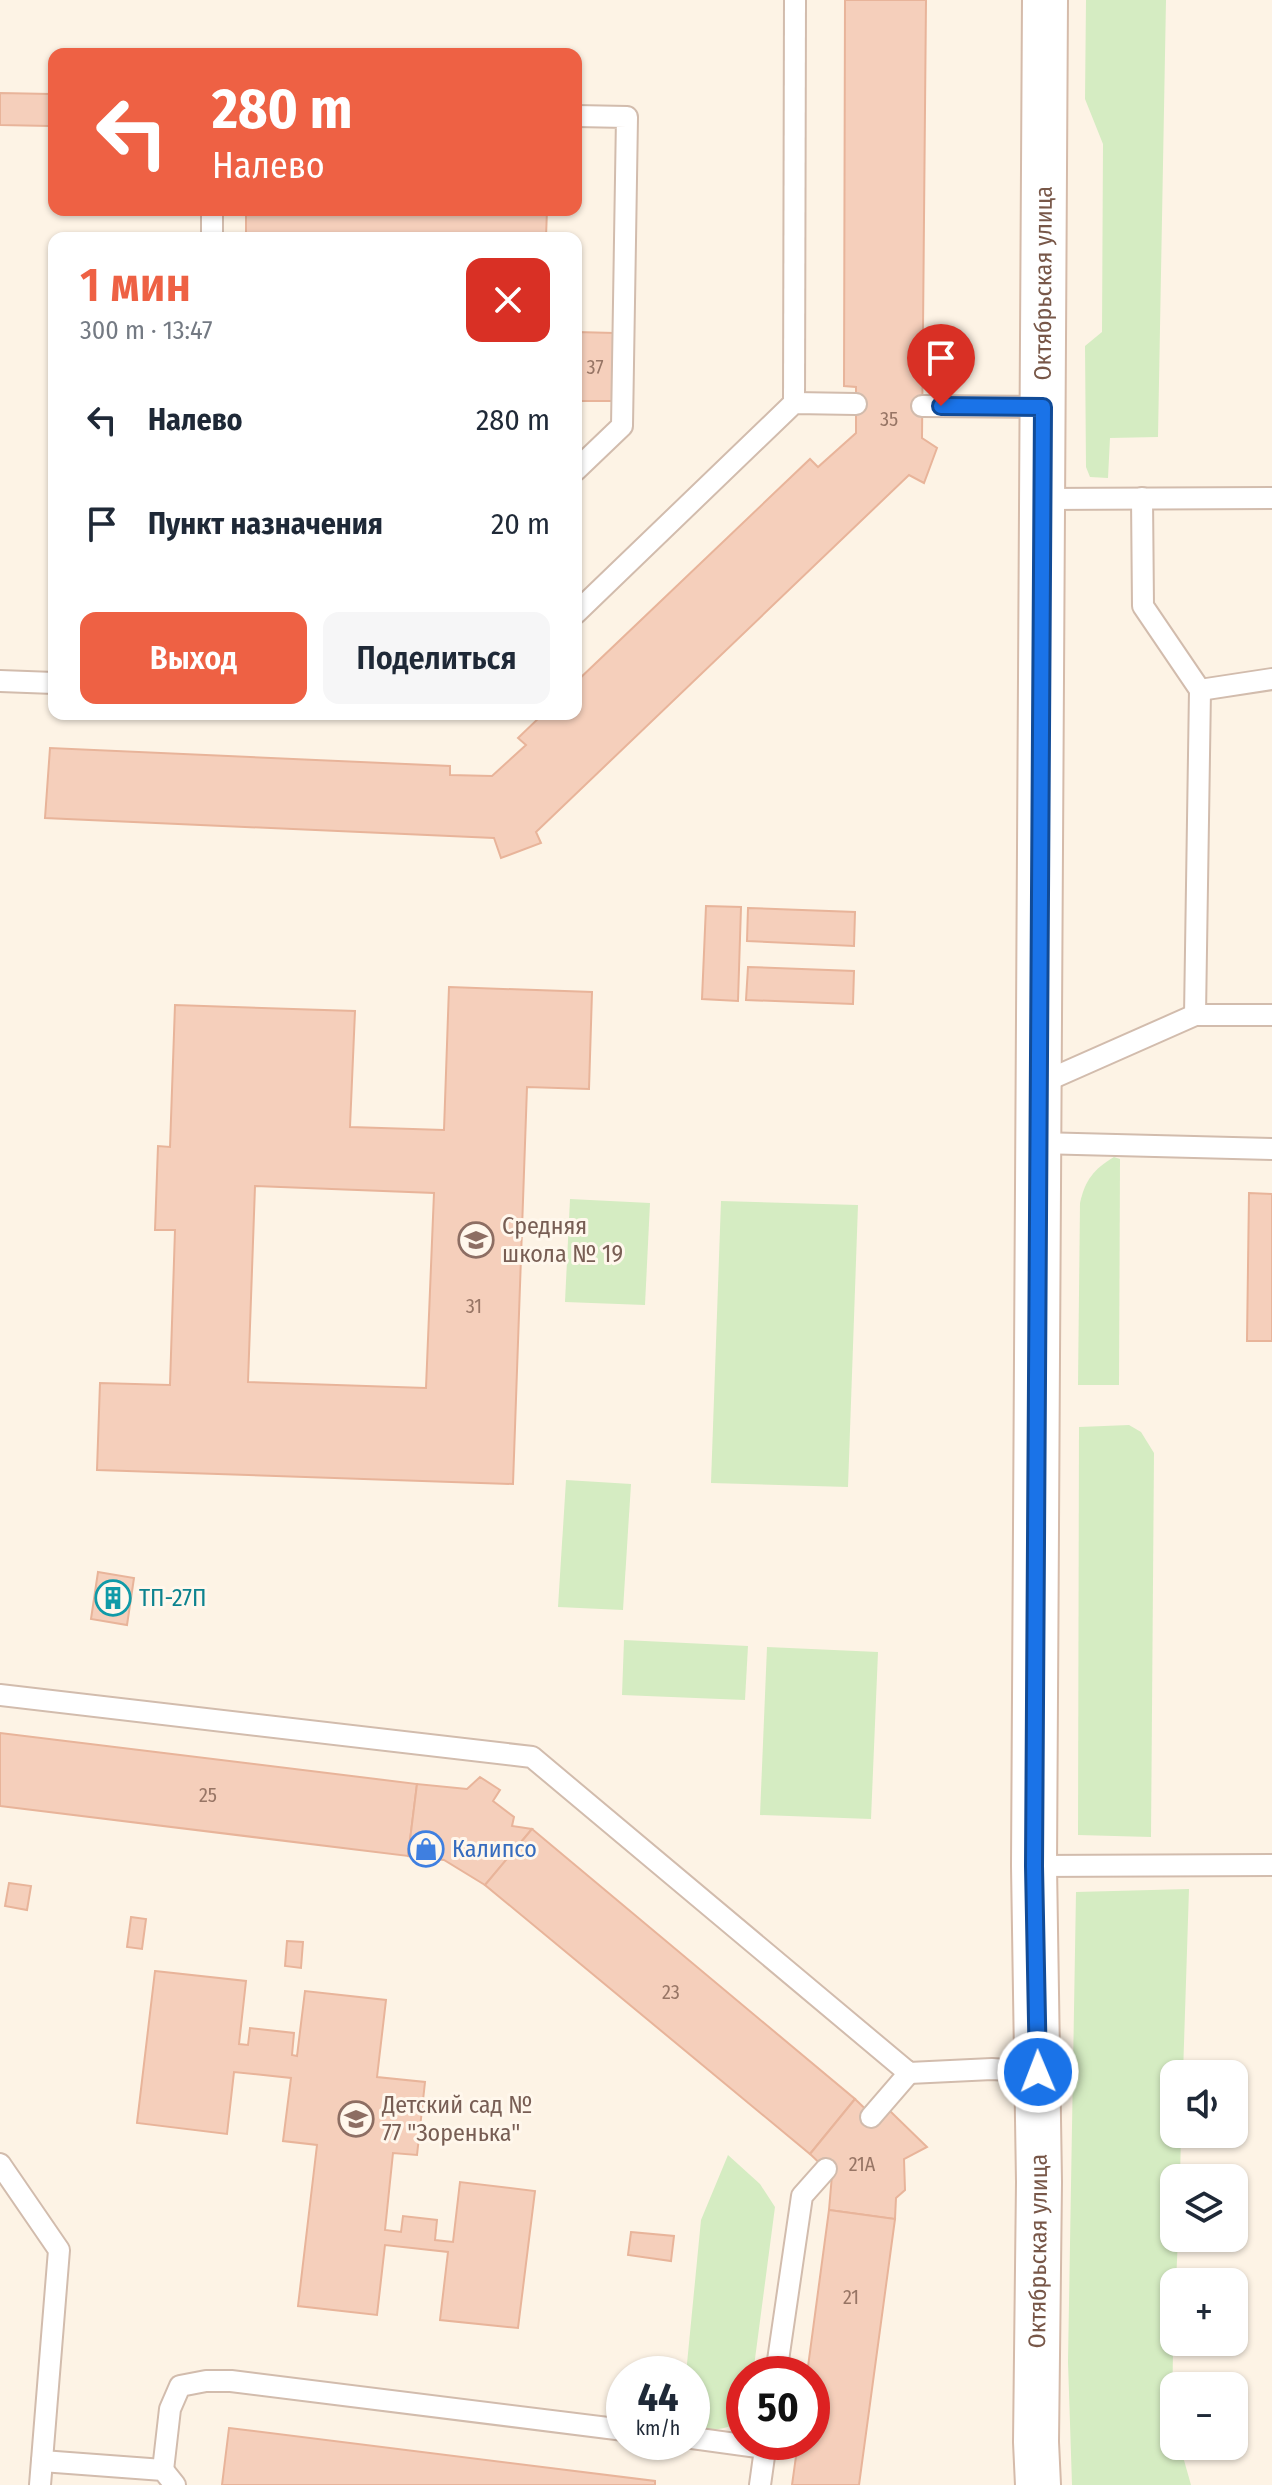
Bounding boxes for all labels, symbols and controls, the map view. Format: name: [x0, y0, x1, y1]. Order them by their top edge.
text: 280 m: [212, 76, 352, 143]
icon: left: [80, 80, 184, 184]
text: Налево: [212, 144, 325, 188]
street label: Октябрьская улица: [1029, 186, 1058, 380]
text: 1 мин: [80, 256, 191, 314]
button: close: [466, 258, 550, 342]
text: 300 m · 13:47: [80, 315, 213, 346]
pin: [907, 324, 975, 406]
icon: arrive: [919, 336, 963, 380]
house number: 37: [586, 355, 604, 379]
icon: left: [80, 398, 124, 442]
text: Налево: [148, 402, 243, 438]
text: 280 m: [476, 402, 550, 438]
house number: 35: [880, 407, 898, 431]
icon: arrive: [80, 502, 124, 546]
text: Пункт назначения: [148, 506, 383, 542]
text: 20 m: [491, 506, 550, 542]
button: Выход: [80, 612, 307, 704]
button: Поделиться: [323, 612, 550, 704]
place label: Средняя школа № 19: [502, 1212, 623, 1268]
school or university icon: Средняя школа № 19: [457, 1221, 495, 1259]
house number: 31: [466, 1294, 482, 1318]
building icon: ТП-27П: [94, 1579, 132, 1617]
place label: ТП-27П: [139, 1584, 207, 1612]
house number: 25: [199, 1783, 217, 1807]
shop icon: Калипсо: [407, 1830, 445, 1868]
place label: Калипсо: [452, 1835, 537, 1863]
house number: 23: [662, 1980, 680, 2004]
position arrow: [996, 2030, 1080, 2114]
map controls: [1160, 2060, 1248, 2460]
button: sound: [1160, 2060, 1248, 2148]
place label: Детский сад № 77 "Зоренька": [381, 2091, 532, 2147]
school or university icon: Детский сад № 77 "Зоренька": [337, 2100, 375, 2138]
house number: 21А: [849, 2152, 876, 2176]
street label: Октябрьская улица: [1023, 2154, 1053, 2348]
button: layers: [1160, 2164, 1248, 2252]
button: +: [1160, 2268, 1248, 2356]
house number: 21: [843, 2285, 859, 2309]
speed limit sign: 50: [726, 2356, 830, 2460]
button: −: [1160, 2372, 1248, 2460]
text: 44: [637, 2374, 679, 2422]
text: km/h: [636, 2416, 680, 2440]

